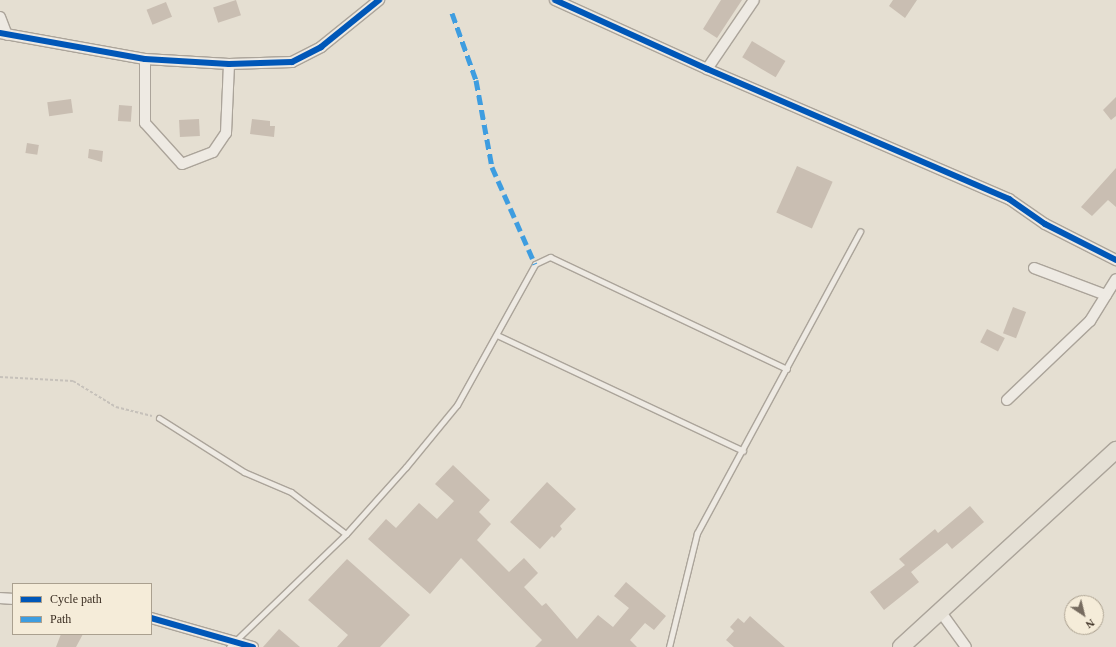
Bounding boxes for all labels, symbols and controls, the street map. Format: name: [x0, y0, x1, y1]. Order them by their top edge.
legend: [12, 583, 152, 635]
text: Cycle path: [50, 592, 102, 606]
north arrow: [1064, 595, 1104, 635]
text: Path: [50, 612, 71, 626]
text: N: [1084, 617, 1097, 631]

